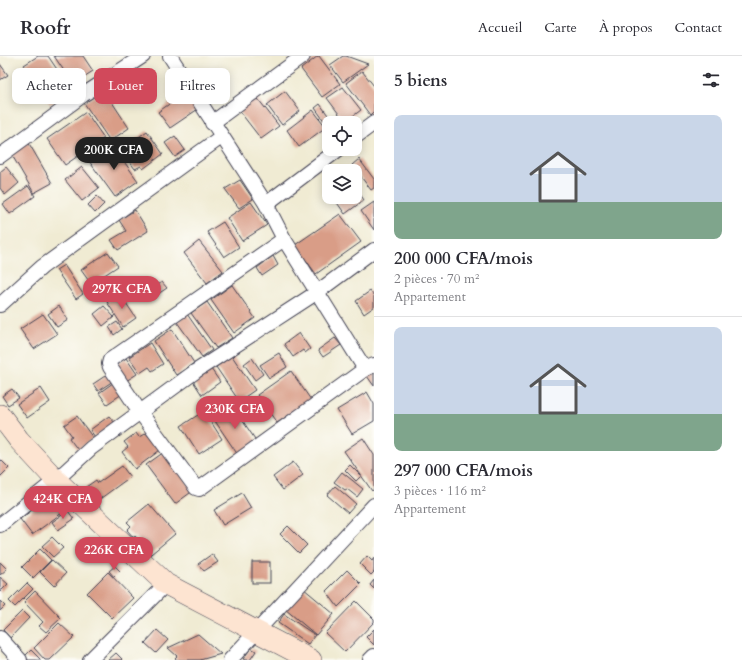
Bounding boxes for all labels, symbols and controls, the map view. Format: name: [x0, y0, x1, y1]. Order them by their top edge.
text: Roofr: [20, 15, 70, 41]
text: Accueil: [478, 18, 522, 37]
text: Carte: [544, 18, 577, 37]
text: À propos: [599, 18, 652, 37]
text: Contact: [674, 18, 722, 37]
chip: Acheter: [12, 68, 86, 104]
chip: Louer: [94, 68, 157, 104]
chip: Filtres: [165, 68, 230, 104]
text: 5 biens: [394, 69, 447, 92]
icon: filters: [700, 69, 722, 91]
map controls: [322, 116, 362, 204]
button: locate: [322, 116, 362, 156]
pin: 200K CFA: [73, 137, 155, 171]
text: 200K CFA: [84, 141, 144, 159]
icon: home: [522, 141, 594, 213]
button: layers: [322, 164, 362, 204]
text: 200 000 CFA/mois: [394, 247, 533, 270]
text: 2 pièces · 70 m²: [394, 270, 479, 288]
pin: 297K CFA: [81, 276, 163, 310]
text: 297K CFA: [92, 280, 152, 298]
text: Appartement: [394, 288, 466, 306]
icon: home: [522, 353, 594, 425]
pin: 230K CFA: [194, 396, 276, 430]
text: 230K CFA: [205, 400, 265, 418]
text: 297 000 CFA/mois: [394, 459, 533, 482]
text: 3 pièces · 116 m²: [394, 482, 486, 500]
pin: 424K CFA: [22, 486, 104, 520]
text: 424K CFA: [33, 490, 93, 508]
text: Appartement: [394, 500, 466, 518]
pin: 226K CFA: [73, 537, 155, 571]
text: 226K CFA: [84, 541, 144, 559]

